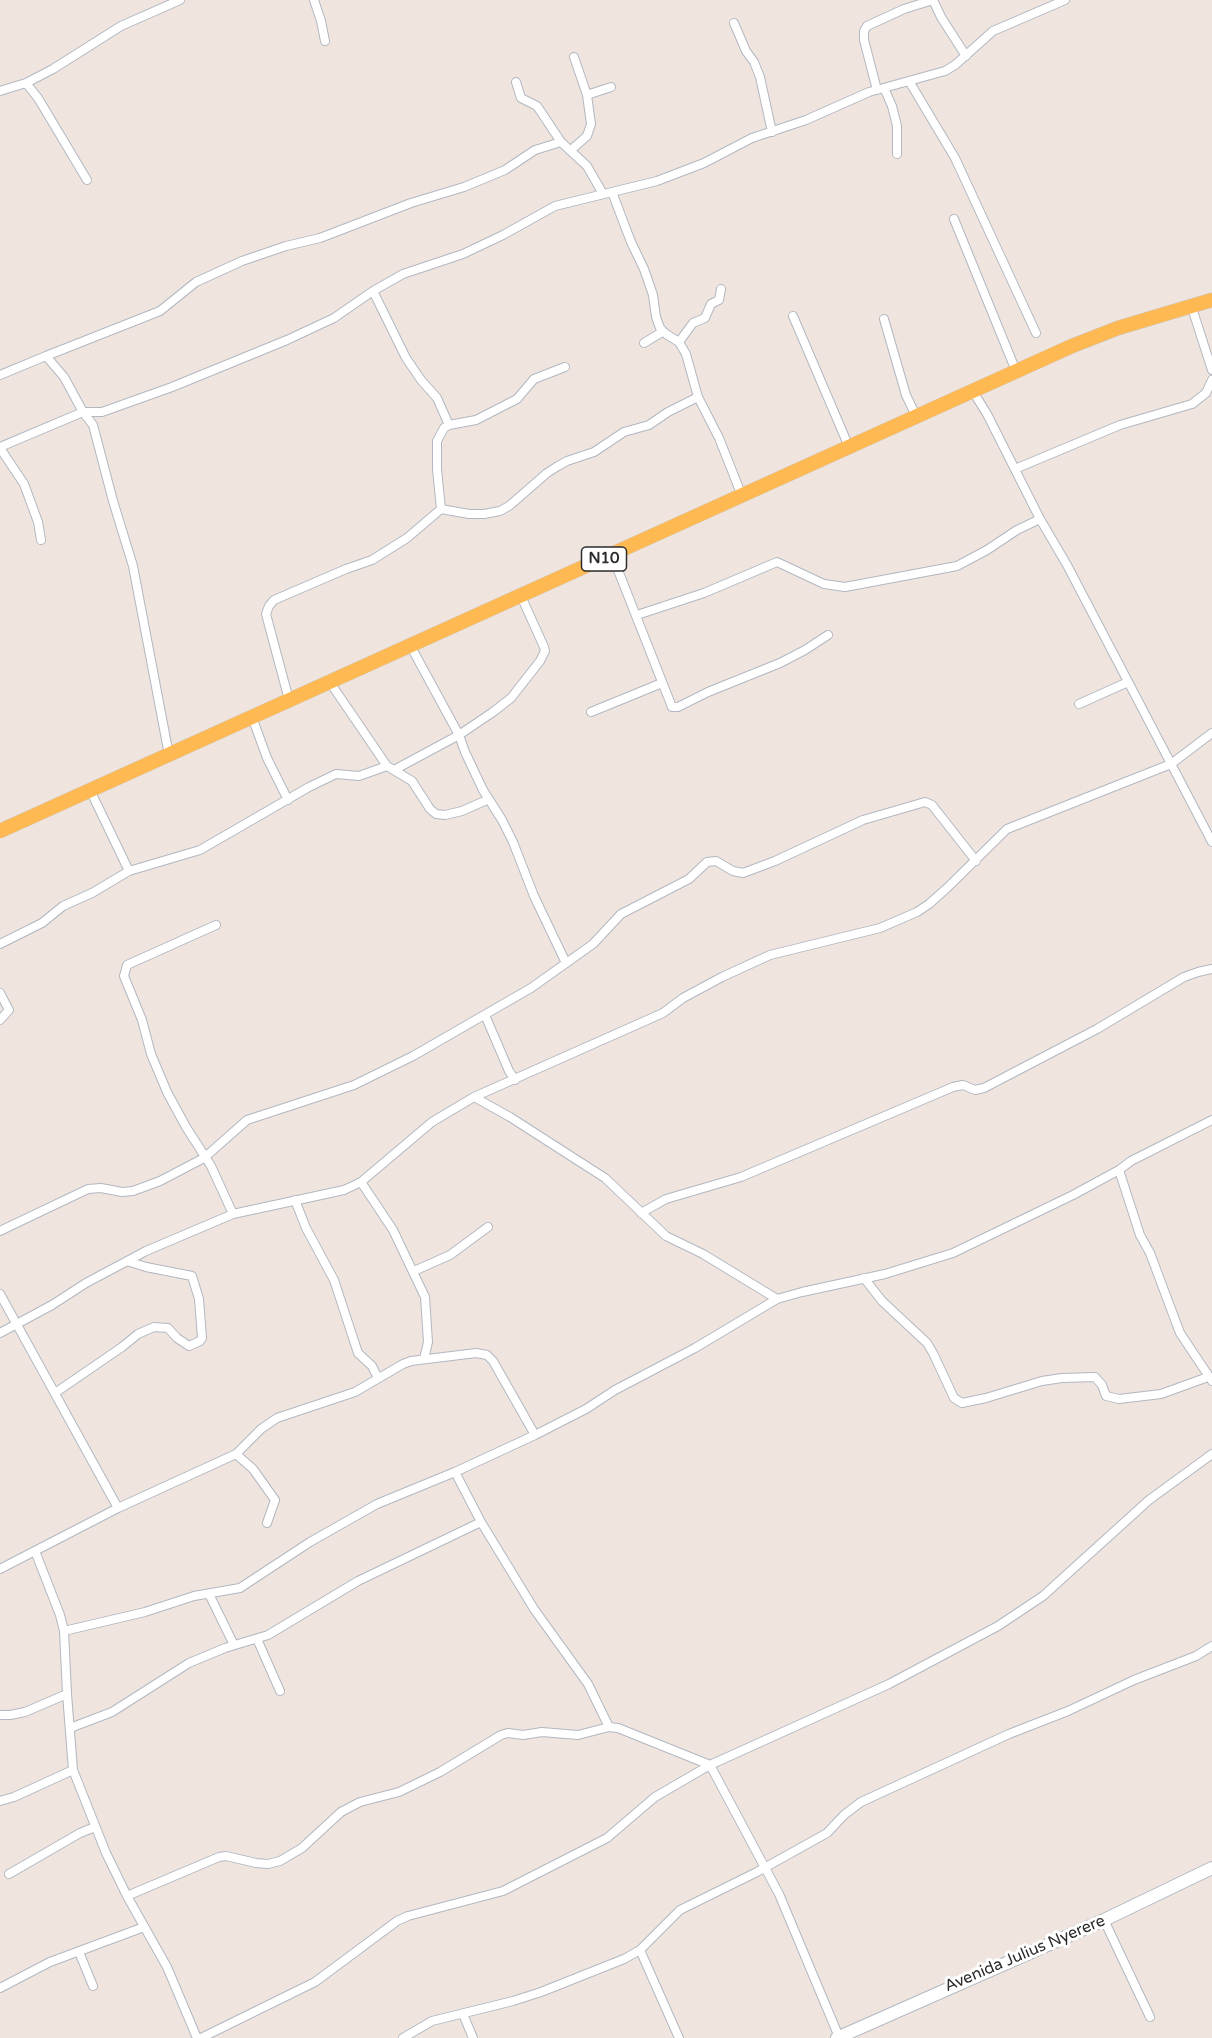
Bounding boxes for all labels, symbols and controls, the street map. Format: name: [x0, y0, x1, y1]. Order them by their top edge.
road number: N10: [582, 547, 626, 571]
street label: Avenida Julius Nyerere: [942, 1911, 1108, 1997]

